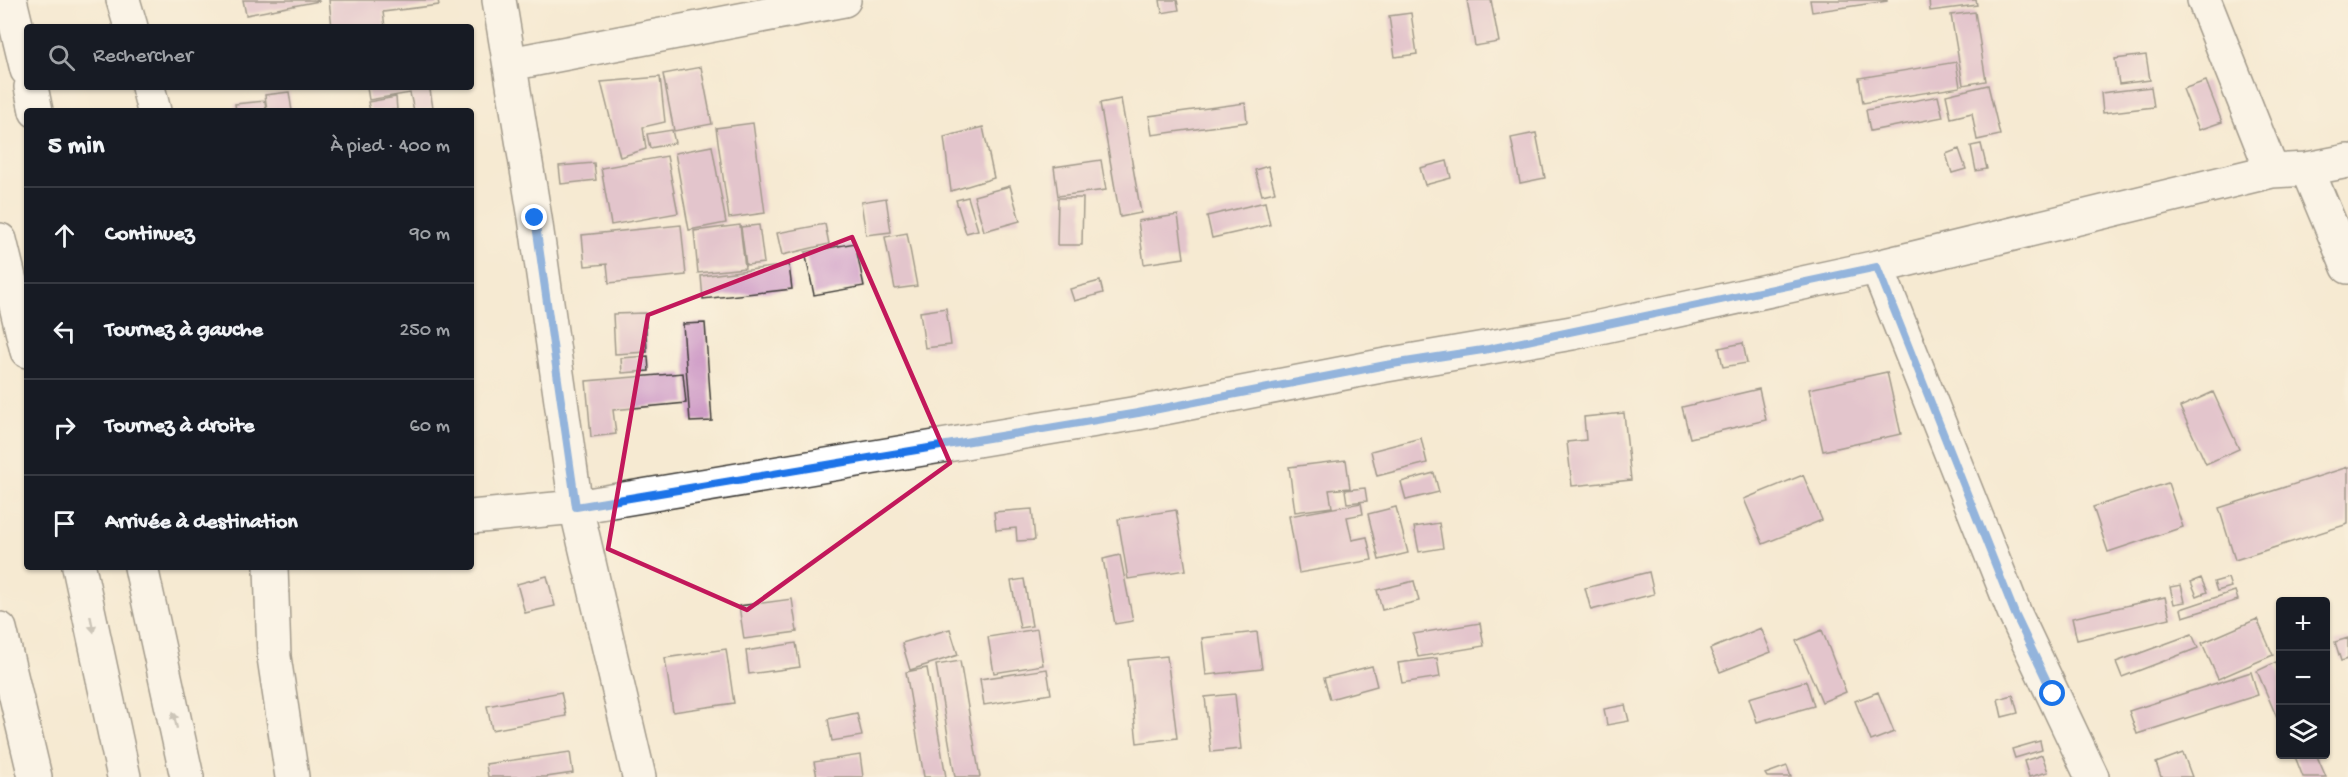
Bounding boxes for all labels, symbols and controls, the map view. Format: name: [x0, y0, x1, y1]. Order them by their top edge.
search box: [24, 24, 474, 90]
icon: search: [45, 41, 78, 74]
text: Rechercher: [93, 44, 193, 70]
text: 5 min: [48, 132, 104, 163]
text: À pied · 400 m: [330, 136, 450, 159]
route end: [521, 204, 547, 230]
icon: ahead: [48, 219, 81, 252]
text: Continuez: [105, 222, 194, 248]
text: 90 m: [410, 224, 450, 247]
icon: left: [48, 315, 81, 348]
text: Tournez à gauche: [105, 318, 263, 344]
text: 250 m: [399, 320, 450, 343]
icon: right: [48, 411, 81, 444]
text: Tournez à droite: [105, 414, 254, 440]
text: 60 m: [410, 416, 450, 439]
icon: arrive: [48, 507, 81, 540]
text: Arrivée à destination: [105, 510, 298, 536]
map controls: [2276, 597, 2330, 759]
button: +: [2276, 597, 2330, 651]
one-way arrow: [88, 615, 97, 634]
button: −: [2276, 651, 2330, 705]
route start: [2039, 680, 2065, 706]
button: layers: [2276, 705, 2330, 759]
one-way arrow: [170, 710, 179, 729]

